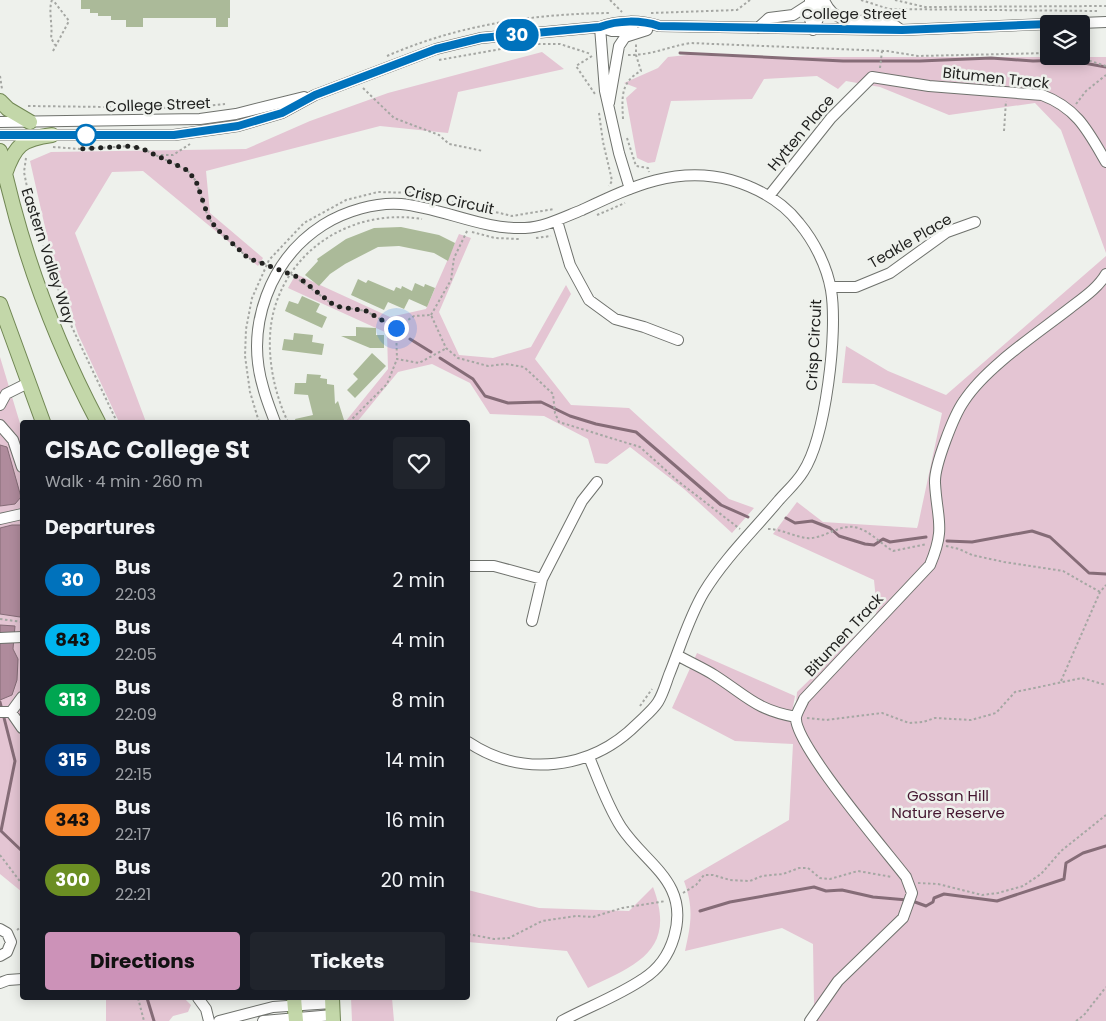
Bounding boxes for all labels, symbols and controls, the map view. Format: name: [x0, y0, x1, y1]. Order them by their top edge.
street label: College Street: [801, 3, 907, 24]
map controls: [1040, 15, 1090, 65]
button: layers: [1040, 15, 1090, 65]
line badge: 30: [494, 19, 540, 51]
text: 30: [506, 22, 528, 47]
street label: Bitumen Track: [942, 61, 1051, 94]
street label: Hytten Place: [762, 90, 839, 175]
street label: College Street: [105, 92, 211, 117]
unlabelled marker: [75, 124, 97, 146]
street label: Crisp Circuit: [402, 180, 496, 219]
street label: Eastern Valley Way: [17, 185, 81, 327]
street label: Teakle Place: [864, 208, 955, 273]
street label: Crisp Circuit: [801, 299, 826, 391]
your location: [384, 316, 409, 341]
text: CISAC College St: [45, 433, 249, 466]
button: heart: [393, 437, 445, 489]
text: Walk · 4 min · 260 m: [45, 470, 203, 493]
text: Departures: [45, 514, 155, 541]
text: Bus: [115, 554, 151, 581]
text: 30: [61, 567, 84, 592]
text: 2 min: [393, 567, 445, 594]
text: 22:03: [115, 583, 156, 606]
street label: Bitumen Track: [799, 588, 888, 681]
text: Bus: [115, 614, 151, 641]
text: 843: [55, 627, 90, 652]
text: 4 min: [392, 627, 445, 654]
text: 22:05: [115, 643, 157, 666]
text: Bus: [115, 674, 151, 701]
text: 313: [58, 687, 87, 712]
text: 8 min: [392, 687, 445, 714]
text: 22:09: [115, 703, 157, 726]
text: Bus: [115, 734, 151, 761]
text: 315: [58, 747, 87, 772]
text: 14 min: [385, 747, 445, 774]
text: 22:15: [115, 763, 152, 786]
park label: Gossan Hill Nature Reserve: [891, 785, 1005, 823]
text: Bus: [115, 794, 151, 821]
text: 343: [56, 807, 89, 832]
text: 16 min: [385, 807, 445, 834]
text: 22:17: [115, 823, 151, 846]
text: Bus: [115, 854, 151, 881]
text: 300: [55, 867, 90, 892]
text: 20 min: [381, 867, 445, 894]
text: 22:21: [115, 883, 151, 906]
button: Directions: [45, 932, 240, 990]
button: Tickets: [250, 932, 445, 990]

